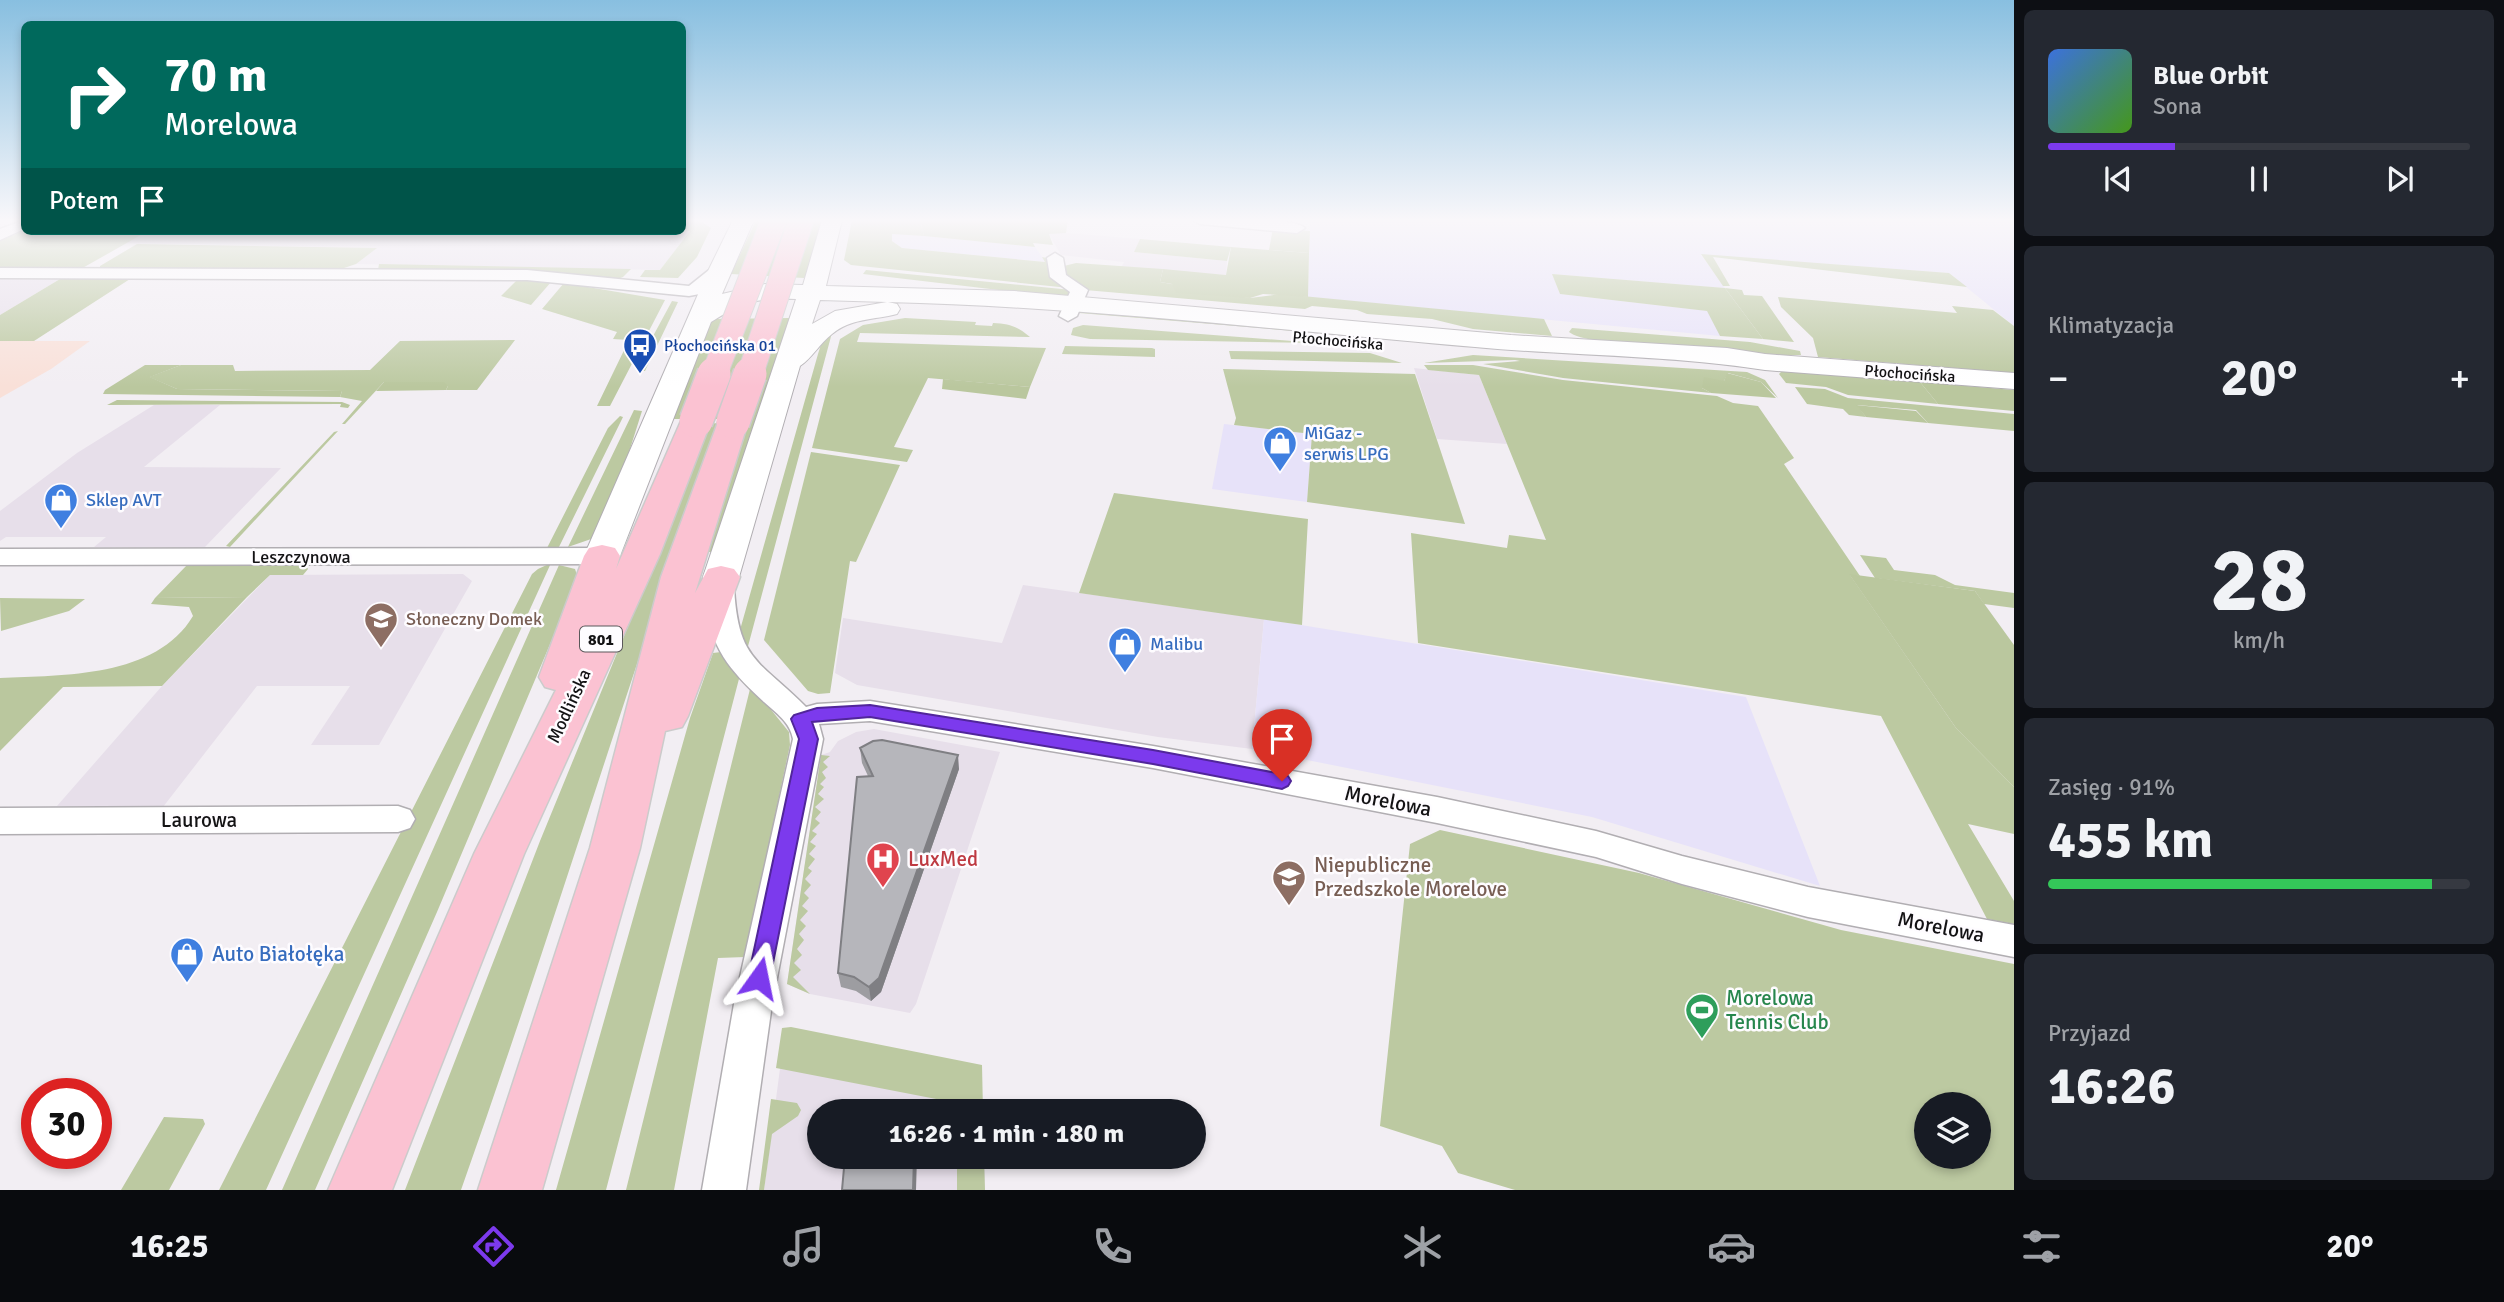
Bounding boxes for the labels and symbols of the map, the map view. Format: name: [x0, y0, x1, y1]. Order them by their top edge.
bus stop icon: Płochocińska 01: [621, 326, 659, 375]
street label: Płochocińska: [1292, 327, 1384, 355]
place label: Płochocińska 01: [664, 336, 776, 356]
street label: Płochocińska: [1864, 361, 1956, 387]
place label: MiGaz - serwis LPG: [1304, 422, 1389, 465]
shop icon: MiGaz - serwis LPG: [1261, 424, 1299, 473]
shop icon: Sklep AVT: [42, 481, 80, 530]
place label: Sklep AVT: [86, 489, 162, 511]
street label: Leszczynowa: [251, 546, 351, 568]
school or university icon: Słoneczny Domek: [362, 600, 400, 649]
place label: Słoneczny Domek: [406, 608, 542, 630]
shop icon: Malibu: [1106, 625, 1144, 674]
road number: 801: [580, 626, 622, 652]
place label: Malibu: [1150, 633, 1203, 655]
street label: Modlińska: [542, 665, 596, 747]
pin: [1252, 709, 1312, 781]
street label: Morelowa: [1342, 780, 1434, 822]
street label: Laurowa: [161, 807, 237, 833]
hospital icon: LuxMed: [864, 840, 902, 889]
place label: LuxMed: [908, 846, 978, 872]
place label: Niepubliczne Przedszkole Morelove: [1314, 852, 1507, 902]
school or university icon: Niepubliczne Przedszkole Morelove: [1270, 858, 1308, 907]
street label: Morelowa: [1895, 906, 1987, 948]
shop icon: Auto Białołęka: [168, 935, 206, 984]
place label: Auto Białołęka: [212, 941, 344, 967]
position arrow: [722, 941, 796, 1015]
place label: Morelowa Tennis Club: [1726, 985, 1829, 1035]
sports icon: Morelowa Tennis Club: [1683, 991, 1721, 1040]
speed limit sign: 30: [21, 1078, 112, 1169]

